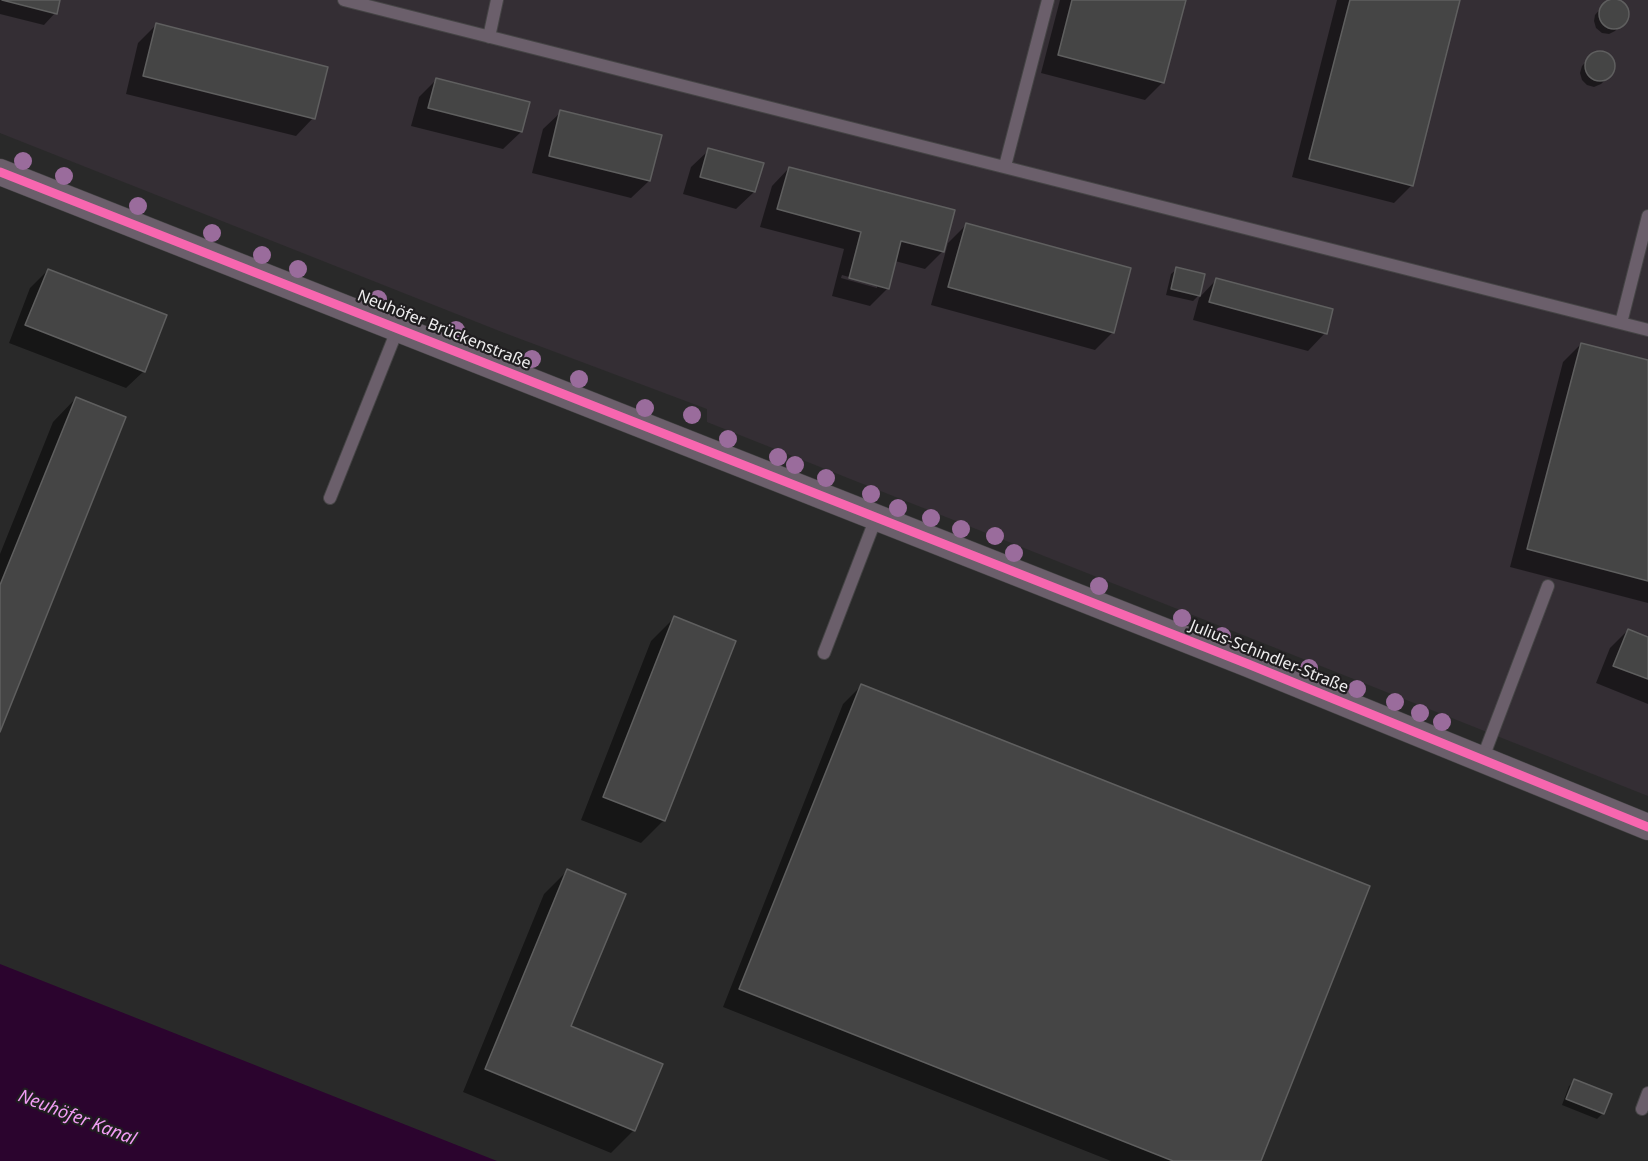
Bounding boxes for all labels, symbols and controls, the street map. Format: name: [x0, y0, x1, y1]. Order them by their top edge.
street label: Neuhöfer Brückenstraße: [354, 286, 534, 374]
street label: Julius-Schindler-Straße: [1187, 616, 1351, 698]
water label: Neuhöfer Kanal: [15, 1086, 139, 1150]

